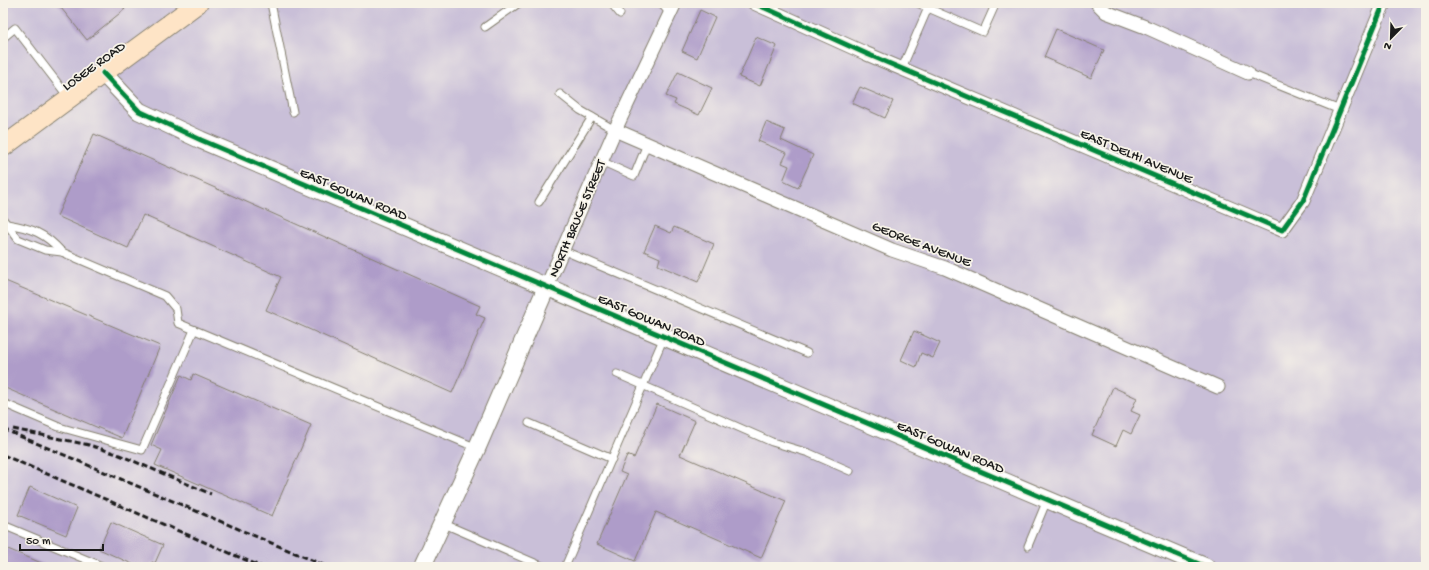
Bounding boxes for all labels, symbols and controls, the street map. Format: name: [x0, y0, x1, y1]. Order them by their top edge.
north arrow: [1371, 18, 1411, 58]
street label: LOSEE ROAD: [60, 38, 130, 96]
text: N: [1382, 38, 1394, 52]
street label: EAST DELHI AVENUE: [1077, 126, 1196, 189]
street label: NORTH BRUCE STREET: [546, 157, 611, 280]
street label: EAST GOWAN ROAD: [297, 165, 410, 226]
street label: GEORGE AVENUE: [869, 219, 974, 273]
street label: EAST GOWAN ROAD: [595, 291, 708, 352]
street label: EAST GOWAN ROAD: [894, 418, 1007, 479]
scale bar: [20, 526, 103, 552]
text: 50 m: [26, 535, 51, 549]

